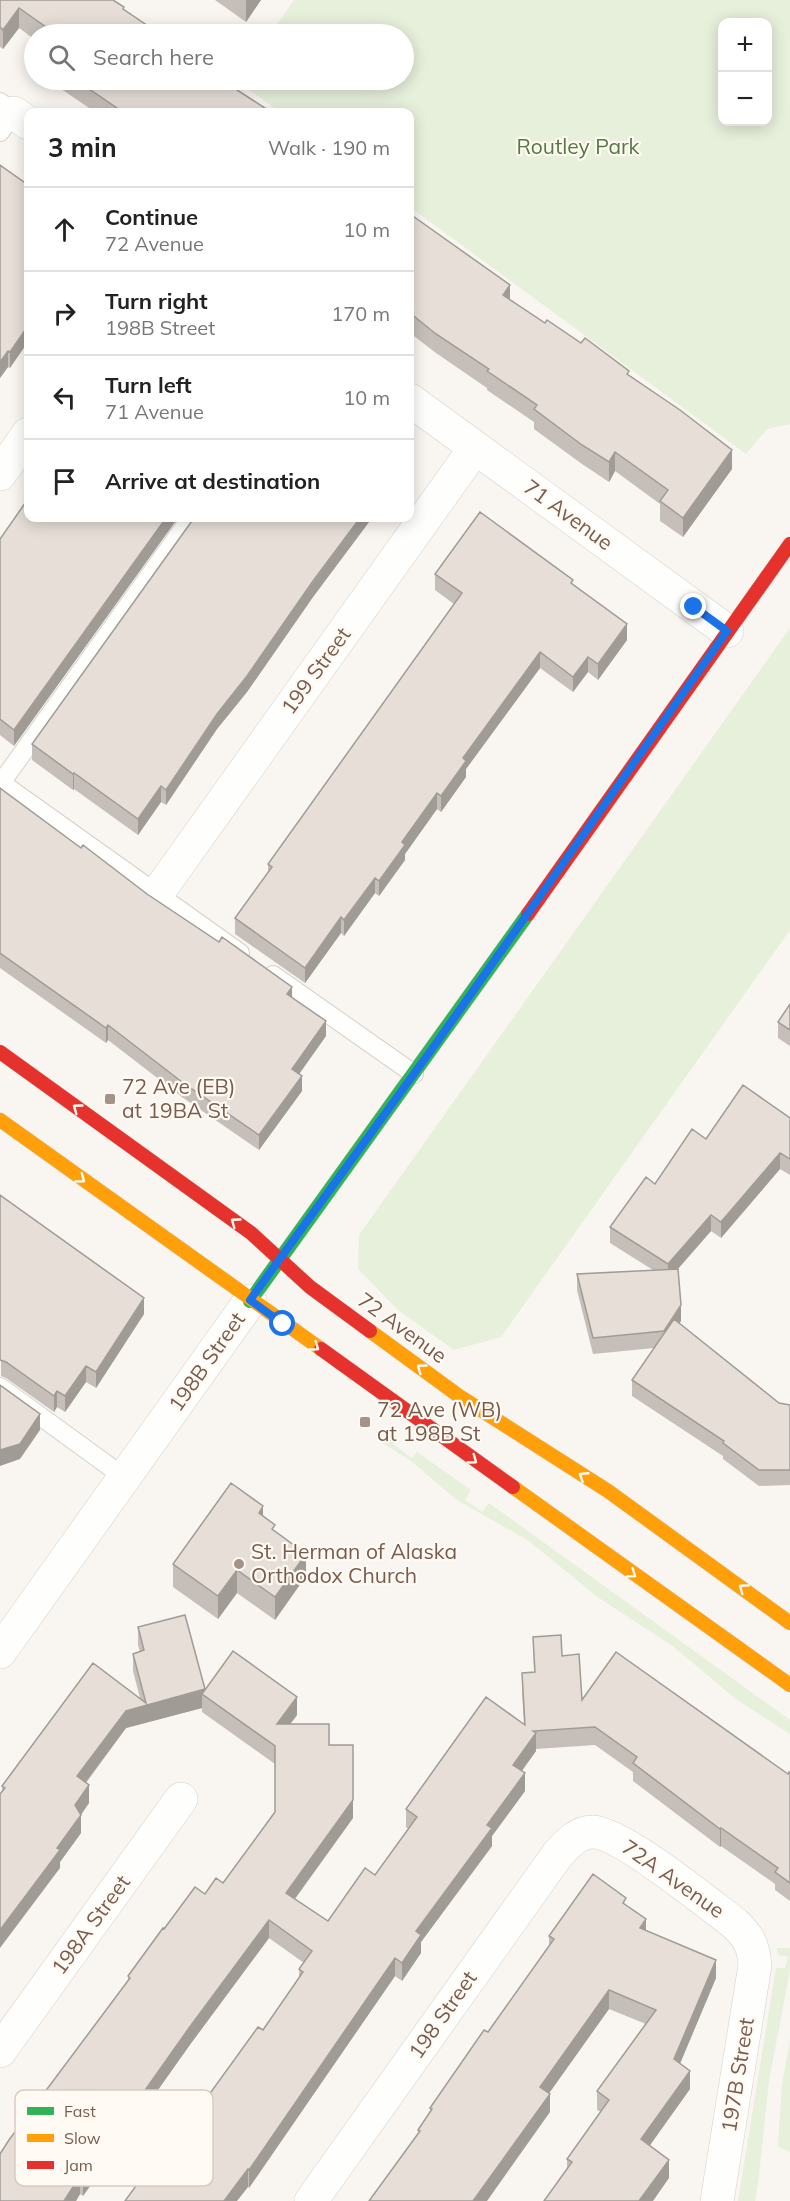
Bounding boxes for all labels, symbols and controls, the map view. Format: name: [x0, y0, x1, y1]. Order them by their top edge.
map controls: [718, 18, 772, 126]
button: +: [718, 18, 772, 72]
search box: [24, 24, 414, 90]
icon: search: [45, 41, 78, 74]
text: Search here: [93, 43, 214, 71]
button: −: [718, 72, 772, 126]
text: 3 min: [48, 131, 117, 164]
park label: Routley Park: [517, 133, 640, 159]
text: Walk · 190 m: [268, 135, 390, 160]
text: Continue: [105, 203, 198, 231]
icon: ahead: [48, 213, 81, 246]
text: 10 m: [343, 217, 390, 242]
text: 72 Avenue: [105, 231, 204, 256]
text: Turn right: [105, 287, 208, 315]
icon: right: [48, 297, 81, 330]
text: 170 m: [331, 301, 390, 326]
text: 198B Street: [105, 315, 215, 340]
text: Turn left: [105, 371, 192, 399]
icon: left: [48, 381, 81, 414]
text: 10 m: [343, 385, 390, 410]
text: 71 Avenue: [105, 399, 204, 424]
icon: arrive: [48, 465, 81, 498]
text: Arrive at destination: [105, 467, 320, 495]
street label: 71 Avenue: [519, 473, 618, 555]
route end: [680, 593, 706, 619]
street label: 199 Street: [275, 622, 355, 719]
place label: 72 Ave (EB) at 19BA St: [122, 1073, 235, 1123]
marker: 72 Ave (EB) at 19BA St: [103, 1092, 117, 1106]
one-way arrow: [73, 1104, 84, 1115]
one-way arrow: [75, 1172, 86, 1183]
one-way arrow: [231, 1218, 242, 1229]
street label: 72 Avenue: [353, 1286, 452, 1368]
street label: 198B Street: [162, 1307, 250, 1416]
route start: [269, 1310, 295, 1336]
one-way arrow: [308, 1340, 319, 1351]
one-way arrow: [416, 1364, 427, 1375]
place label: 72 Ave (WB) at 198B St: [377, 1396, 502, 1446]
marker: 72 Ave (WB) at 198B St: [358, 1415, 372, 1429]
one-way arrow: [467, 1453, 478, 1464]
one-way arrow: [579, 1472, 590, 1483]
place label: St. Herman of Alaska Orthodox Church: [251, 1538, 457, 1588]
marker: St. Herman of Alaska Orthodox Church: [232, 1557, 246, 1571]
one-way arrow: [626, 1567, 637, 1578]
one-way arrow: [738, 1584, 749, 1595]
street label: 72A Avenue: [617, 1833, 730, 1923]
street label: 198A Street: [45, 1870, 135, 1979]
street label: 198 Street: [402, 1965, 482, 2063]
street label: 197B Street: [715, 2016, 759, 2134]
legend: [15, 2090, 213, 2186]
text: Fast: [64, 2101, 96, 2121]
text: Slow: [64, 2128, 101, 2148]
text: Jam: [64, 2155, 93, 2175]

